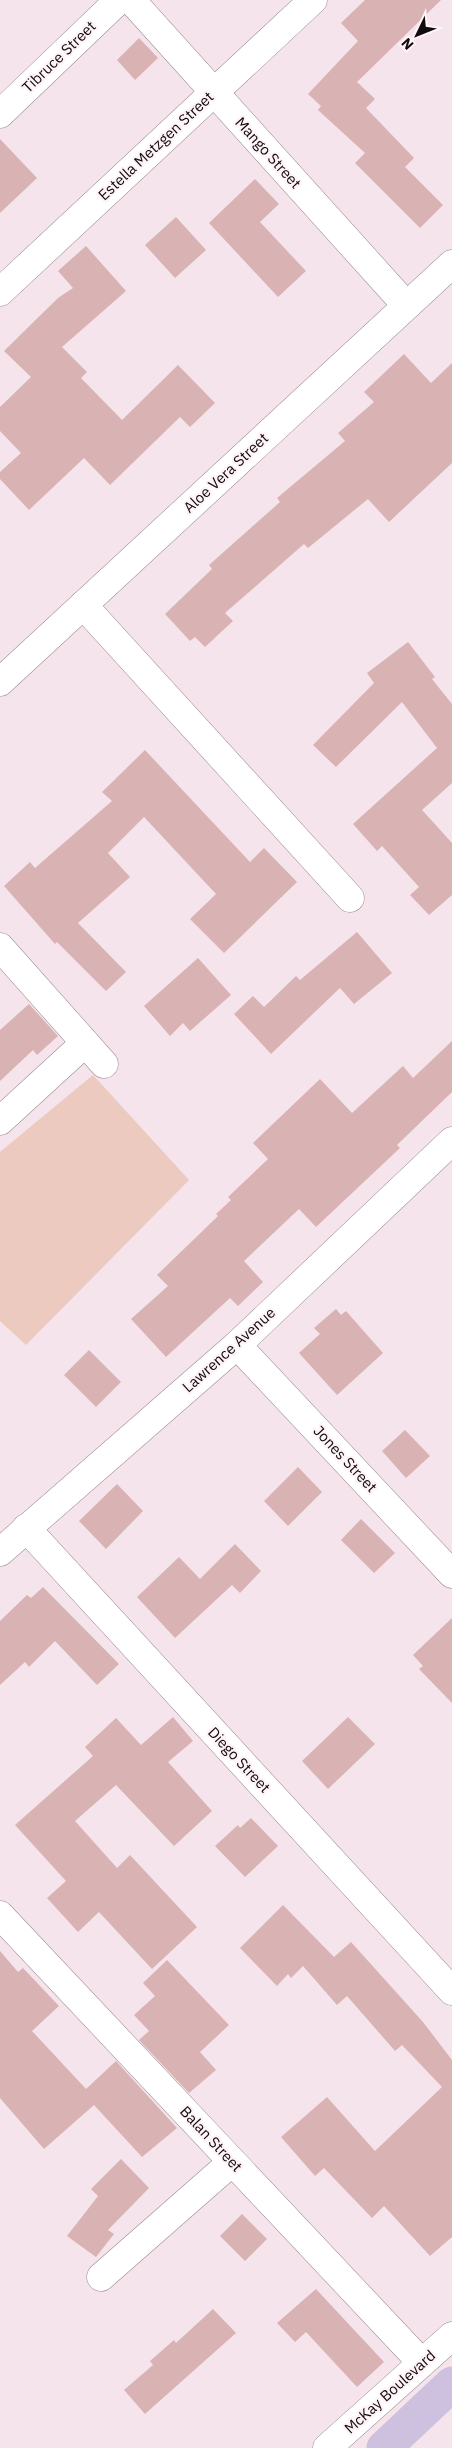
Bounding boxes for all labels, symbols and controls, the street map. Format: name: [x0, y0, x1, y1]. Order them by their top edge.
north arrow: [392, 10, 442, 60]
street label: Tibruce Street: [18, 17, 100, 97]
text: N: [397, 34, 418, 54]
street label: Estella Metzgen Street: [94, 87, 217, 204]
street label: Mango Street: [231, 113, 305, 192]
street label: Aloe Vera Street: [179, 429, 272, 517]
street label: Lawrence Avenue: [178, 1303, 279, 1396]
street label: Jones Street: [310, 1421, 381, 1496]
street label: Diego Street: [204, 1723, 275, 1796]
street label: Balan Street: [176, 2102, 247, 2176]
street label: McKay Boulevard: [340, 2346, 439, 2438]

